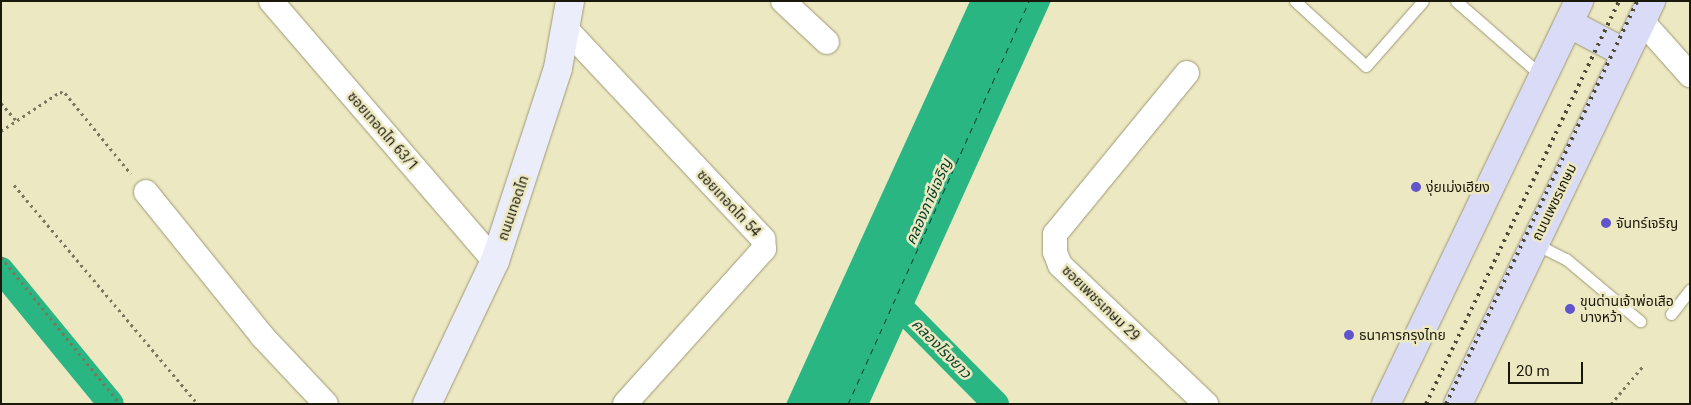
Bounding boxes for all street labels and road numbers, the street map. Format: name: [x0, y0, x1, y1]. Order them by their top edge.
street label: ซอยเทอดไท 63/1: [344, 88, 422, 174]
street label: ถนนเพชรเกษม: [1528, 161, 1580, 243]
street label: ซอยเทอดไท 54: [694, 166, 764, 240]
street label: ถนนเทอดไท: [494, 173, 532, 243]
street label: ซอยเพชรเกษม 29: [1059, 262, 1143, 344]

